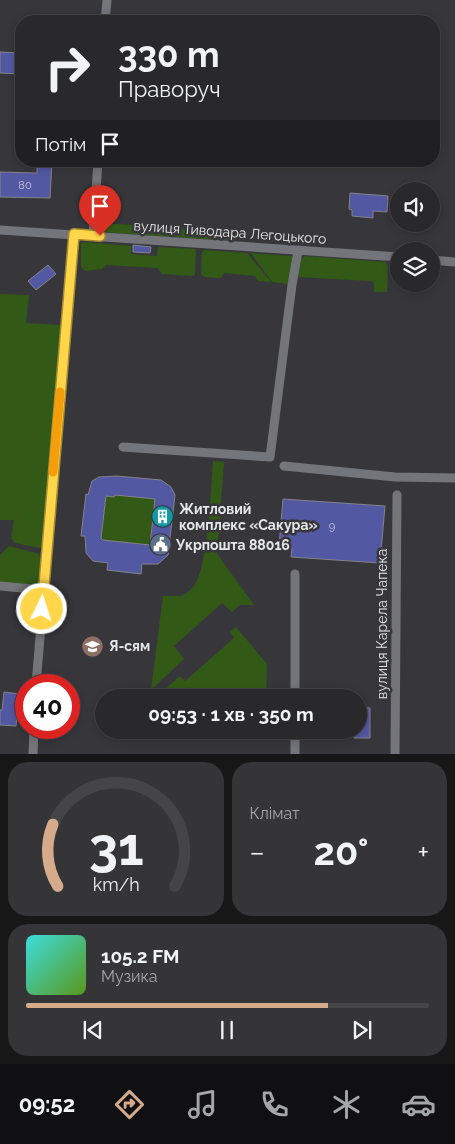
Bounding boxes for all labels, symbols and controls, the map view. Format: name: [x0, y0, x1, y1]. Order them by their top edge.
text: 330 m: [118, 34, 220, 75]
icon: right: [35, 35, 100, 100]
text: Праворуч: [118, 76, 221, 102]
icon: arrive: [96, 130, 124, 158]
text: Потім: [35, 133, 86, 155]
house number: 80: [18, 179, 32, 192]
map controls: [390, 182, 440, 292]
button: sound: [390, 182, 440, 232]
pin: [79, 185, 121, 236]
icon: arrive: [86, 192, 114, 220]
street label: вулиця Тиводара Легоцького: [133, 217, 327, 247]
button: layers: [390, 242, 440, 292]
place label: Житловий комплекс «Сакура»: [179, 501, 318, 533]
building icon: Житловий комплекс «Сакура»: [151, 505, 175, 529]
house number: 9: [329, 520, 335, 533]
public building icon: Укрпошта 88016: [148, 533, 172, 557]
place label: Укрпошта 88016: [175, 537, 290, 553]
street label: вулиця Карела Чапека: [374, 549, 390, 699]
position arrow: [15, 582, 67, 634]
school or university icon: Я-сям: [81, 634, 105, 658]
place label: Я-сям: [109, 638, 150, 654]
speed limit sign: 40: [15, 674, 80, 739]
text: 09:53 · 1 хв · 350 m: [148, 703, 314, 725]
text: Клімат: [250, 804, 300, 823]
text: 31: [88, 816, 143, 877]
text: 20°: [313, 829, 369, 874]
text: −: [250, 836, 265, 869]
text: +: [417, 836, 429, 869]
text: km/h: [92, 874, 139, 895]
text: 105.2 FM: [101, 945, 179, 967]
text: Музика: [101, 967, 158, 986]
icon: previous: [79, 1016, 107, 1044]
icon: pause: [213, 1016, 241, 1044]
icon: next: [348, 1016, 376, 1044]
icon: directions: [112, 1087, 147, 1122]
icon: music: [185, 1087, 220, 1122]
icon: phone: [257, 1087, 292, 1122]
icon: climate: [329, 1087, 364, 1122]
icon: car: [401, 1087, 436, 1122]
text: 09:52: [19, 1091, 75, 1117]

